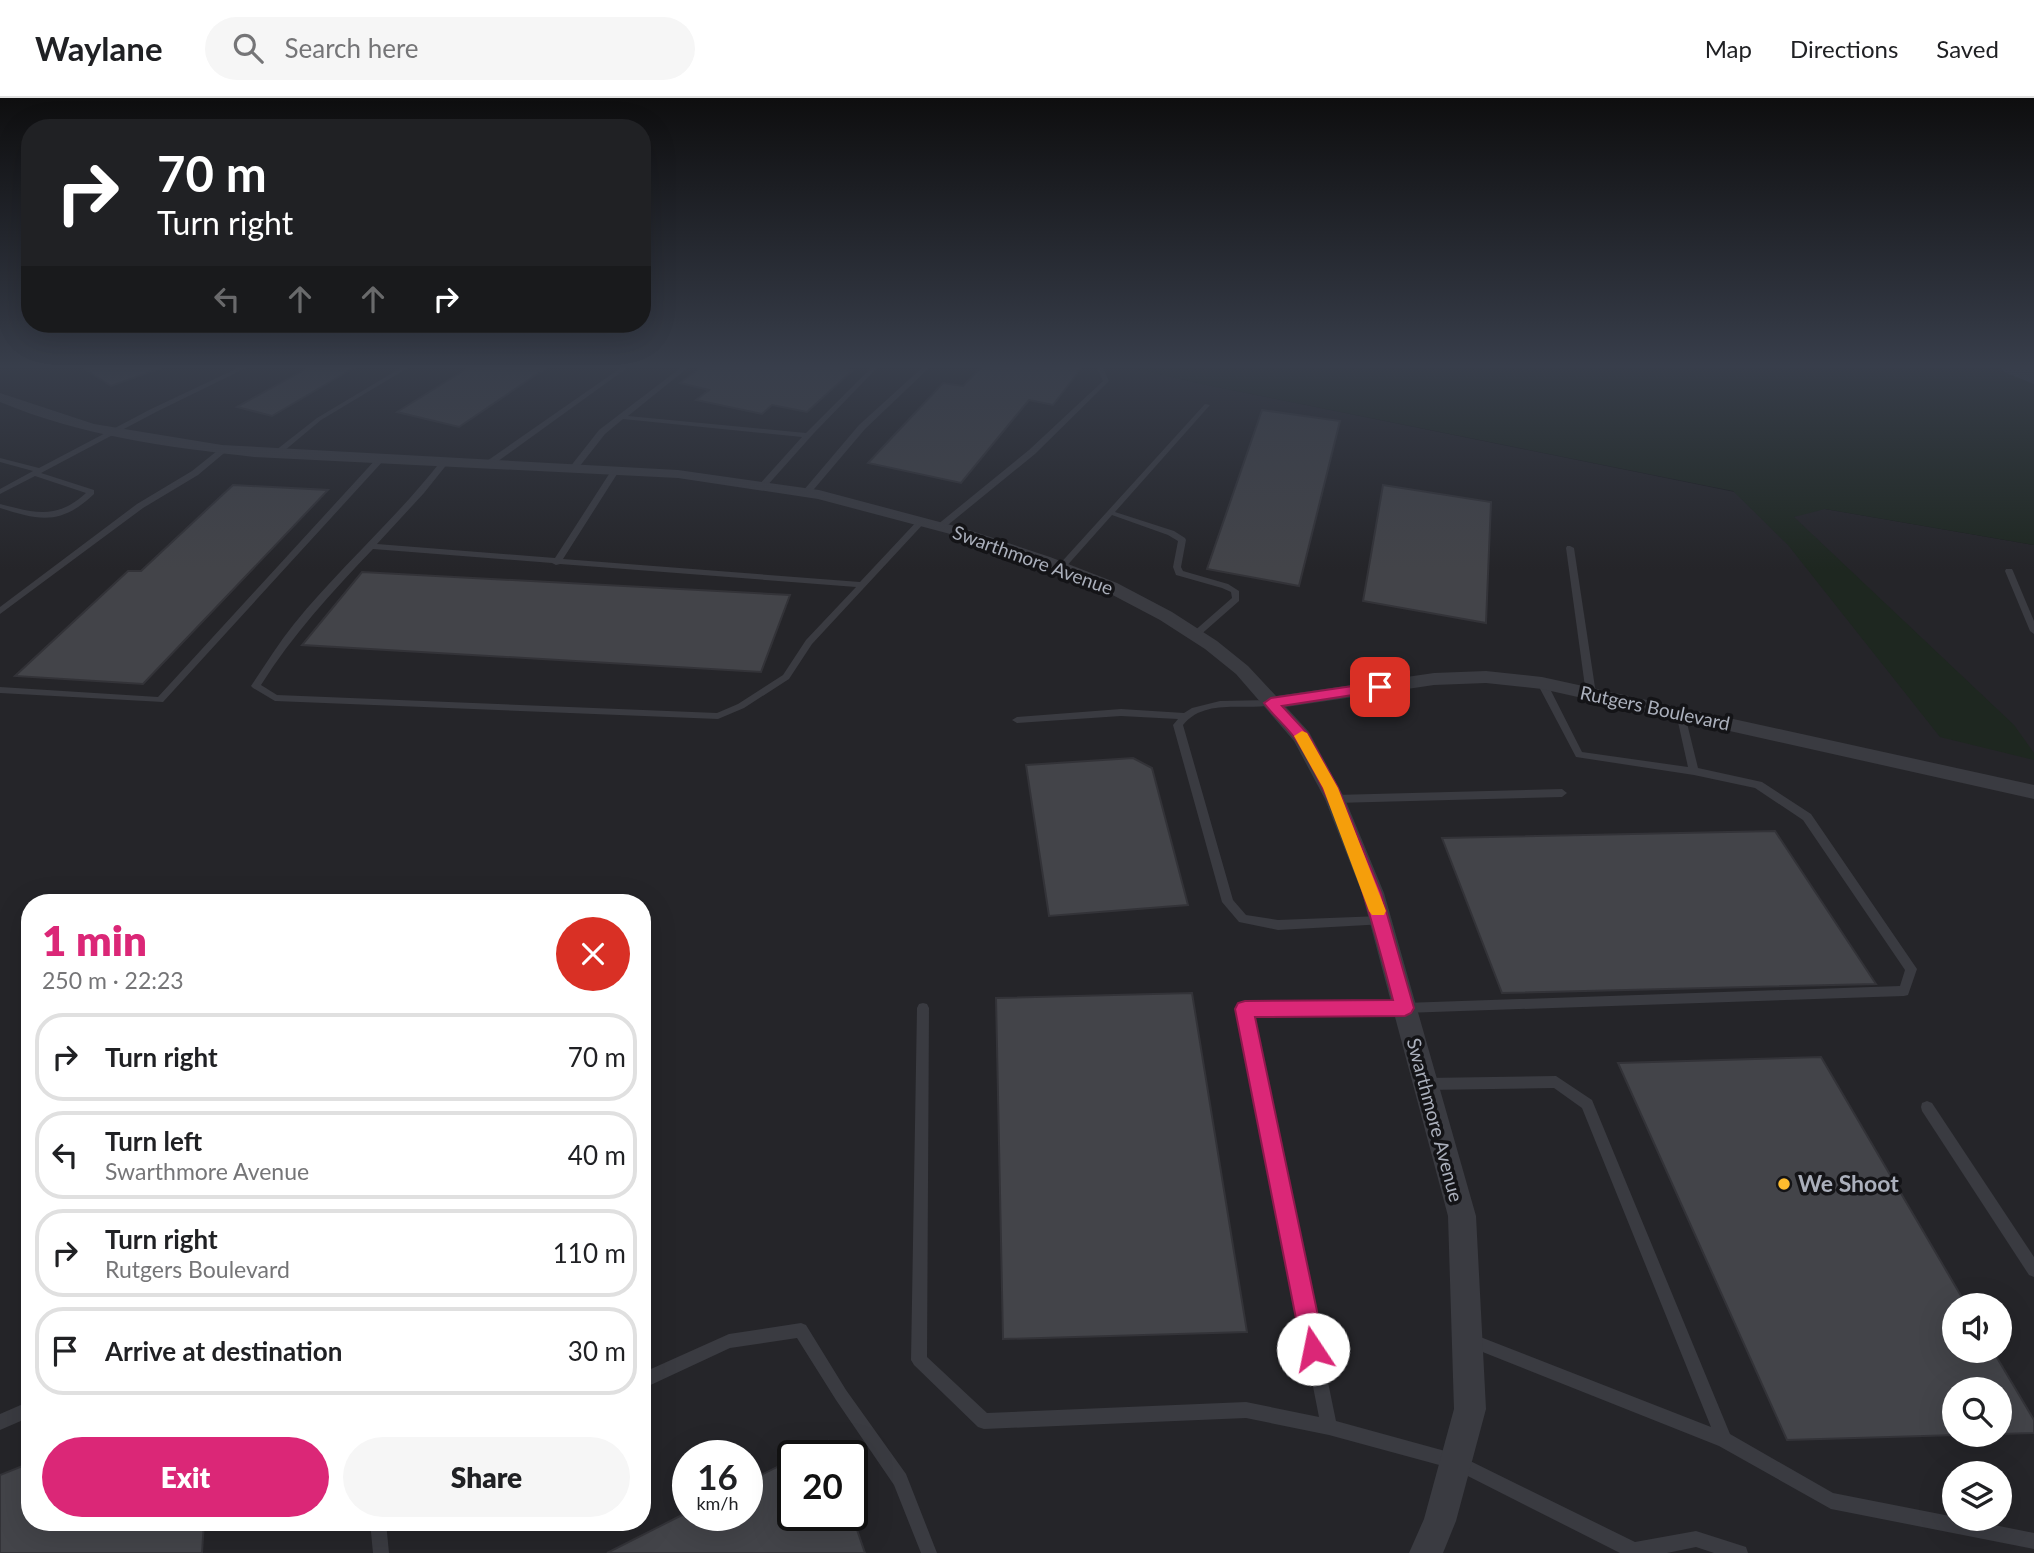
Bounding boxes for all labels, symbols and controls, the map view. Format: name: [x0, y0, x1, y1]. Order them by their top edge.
search box: [205, 17, 695, 80]
text: Waylane: [35, 28, 163, 68]
icon: search: [229, 29, 267, 67]
text: Search here: [285, 32, 419, 64]
text: Map: [1705, 34, 1752, 63]
text: Directions: [1790, 34, 1898, 63]
text: Saved: [1936, 34, 1999, 63]
text: 70 m: [157, 144, 267, 202]
icon: right: [42, 147, 133, 238]
text: Turn right: [157, 203, 293, 242]
icon: left: [208, 280, 246, 318]
icon: ahead: [281, 280, 319, 318]
icon: ahead: [354, 280, 392, 318]
icon: right: [427, 280, 465, 318]
street label: Swarthmore Avenue: [950, 520, 1116, 599]
pin: [1350, 657, 1410, 717]
icon: arrive: [1361, 668, 1399, 706]
street label: Rutgers Boulevard: [1578, 680, 1732, 735]
text: 1 min: [42, 915, 147, 965]
button: close: [556, 917, 630, 991]
text: 250 m · 22:23: [42, 966, 184, 994]
street label: Swarthmore Avenue: [1403, 1035, 1468, 1204]
icon: right: [46, 1038, 84, 1076]
text: Turn right: [105, 1041, 218, 1073]
text: 70 m: [568, 1041, 626, 1073]
text: Turn left: [105, 1125, 202, 1157]
icon: left: [46, 1136, 84, 1174]
text: 40 m: [568, 1139, 626, 1171]
text: Swarthmore Avenue: [105, 1157, 309, 1185]
place label: We Shoot: [1798, 1169, 1899, 1197]
marker: We Shoot: [1776, 1176, 1792, 1192]
text: Turn right: [105, 1223, 218, 1255]
icon: right: [46, 1234, 84, 1272]
text: 110 m: [553, 1237, 626, 1269]
text: Rutgers Boulevard: [105, 1255, 290, 1283]
map controls: [1942, 1293, 2012, 1531]
button: sound: [1942, 1293, 2012, 1363]
position arrow: [1276, 1312, 1350, 1386]
icon: arrive: [46, 1332, 84, 1370]
text: Arrive at destination: [105, 1335, 342, 1367]
text: 30 m: [568, 1335, 626, 1367]
button: search: [1942, 1377, 2012, 1447]
button: Exit: [42, 1437, 329, 1517]
button: Share: [343, 1437, 630, 1517]
speed limit sign: 20: [777, 1440, 868, 1531]
text: 16: [697, 1455, 738, 1497]
button: layers: [1942, 1461, 2012, 1531]
text: km/h: [696, 1492, 739, 1514]

